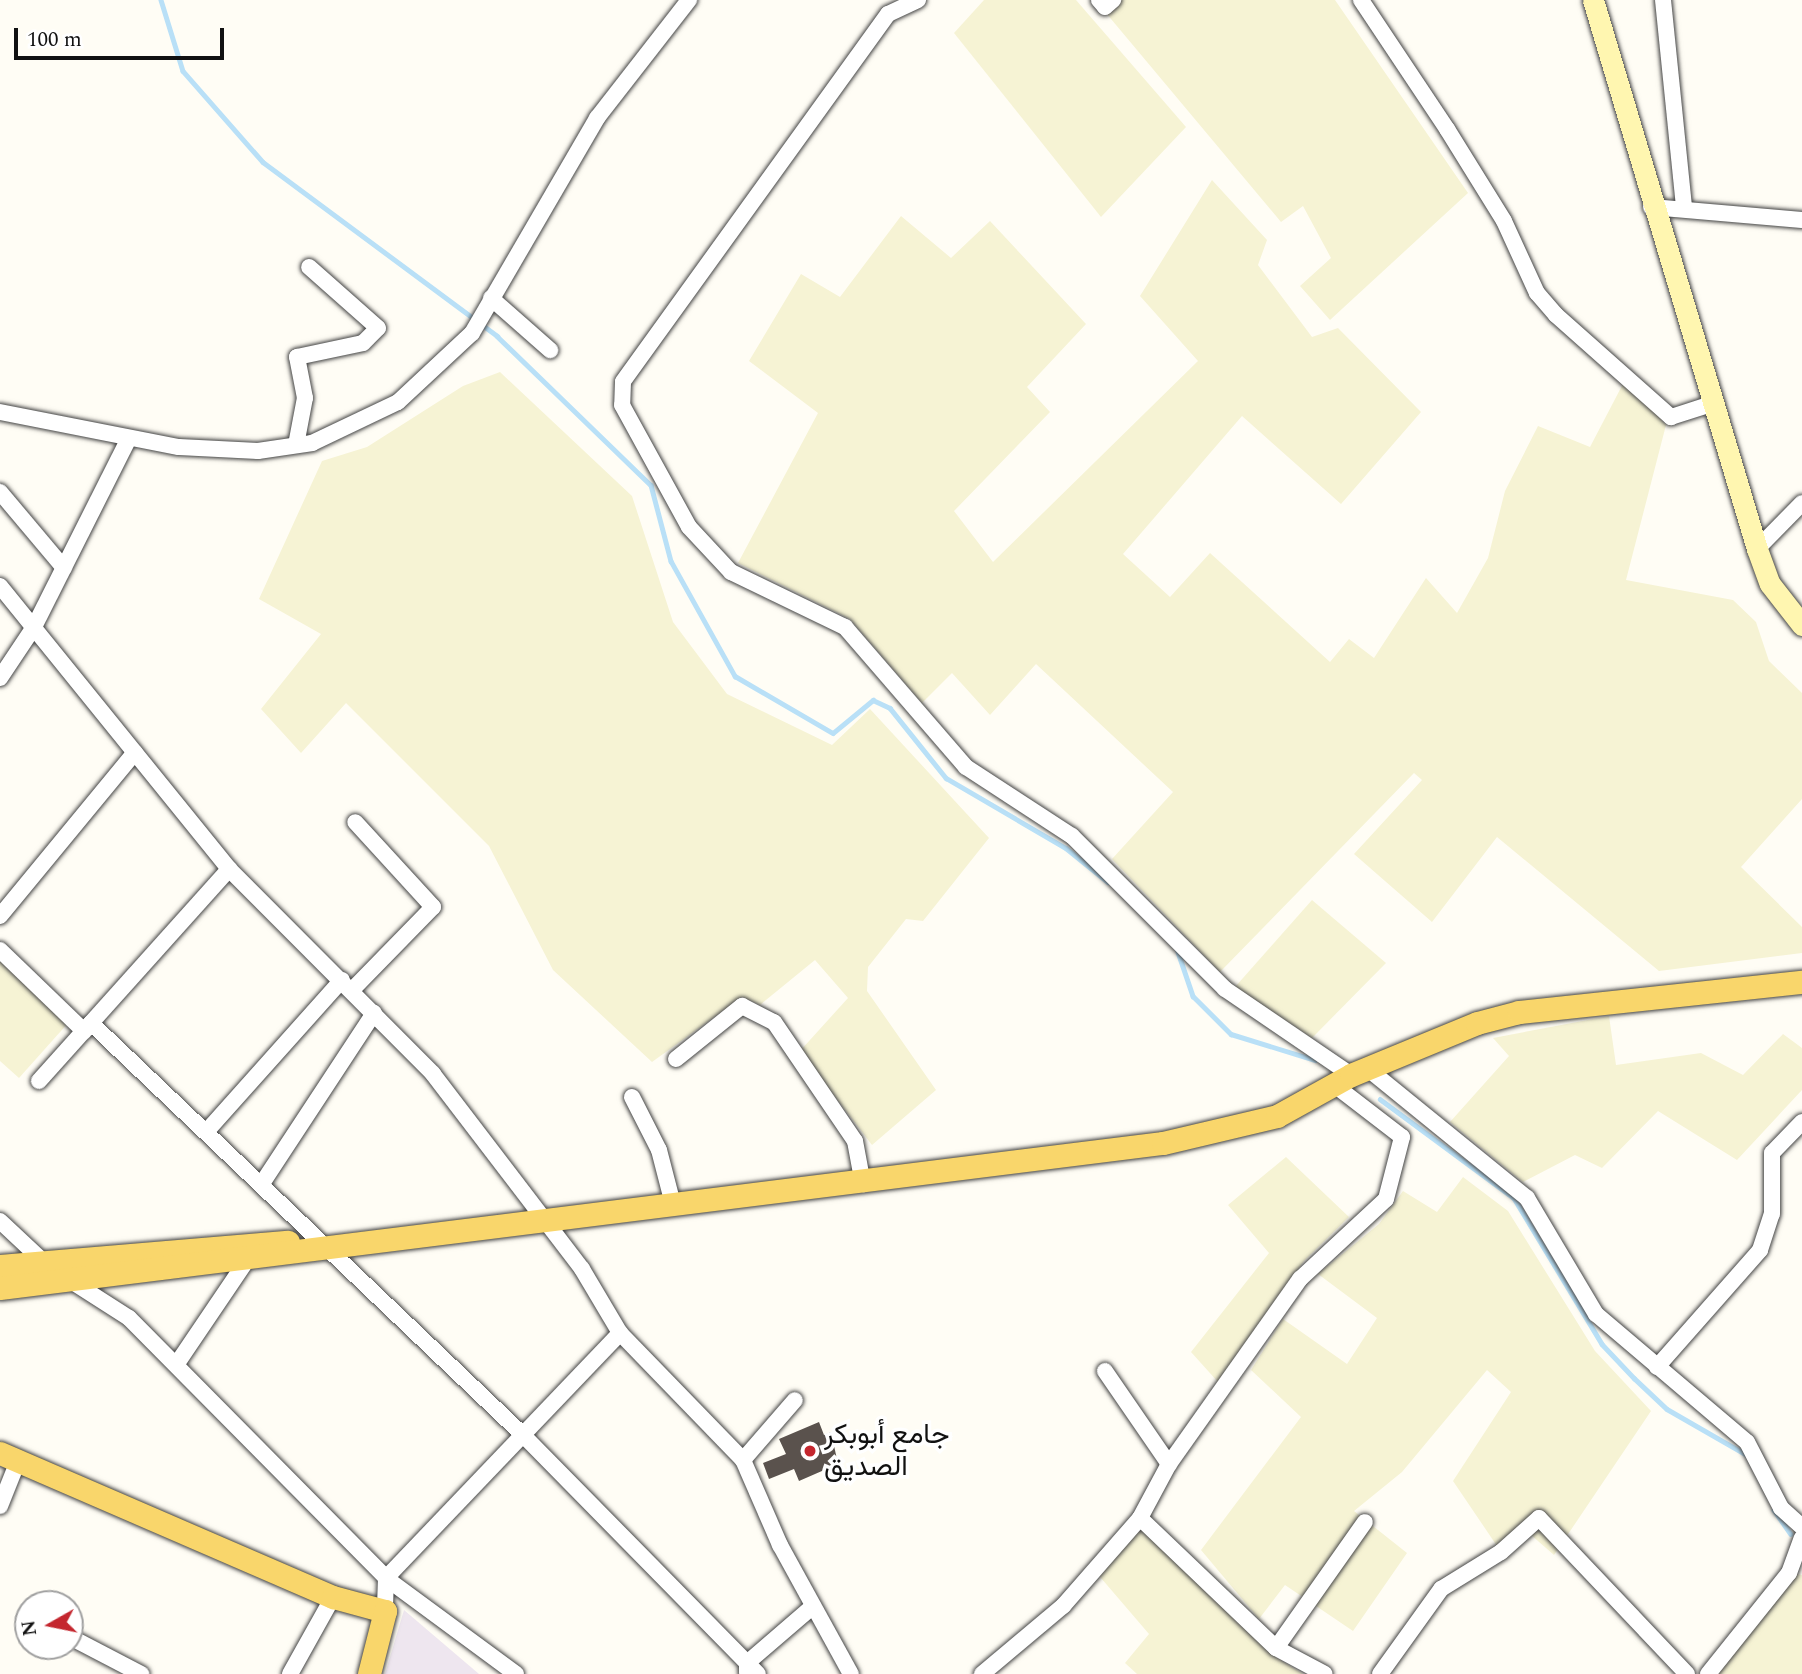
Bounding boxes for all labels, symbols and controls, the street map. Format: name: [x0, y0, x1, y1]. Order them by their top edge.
scale bar: [18, 14, 228, 58]
text: 100 m: [27, 24, 82, 56]
place label: جامع أبوبكر الصديق: [824, 1418, 949, 1484]
marker: جامع أبوبكر الصديق: [802, 1443, 818, 1459]
north arrow: [14, 1590, 84, 1660]
text: N: [14, 1618, 45, 1638]

